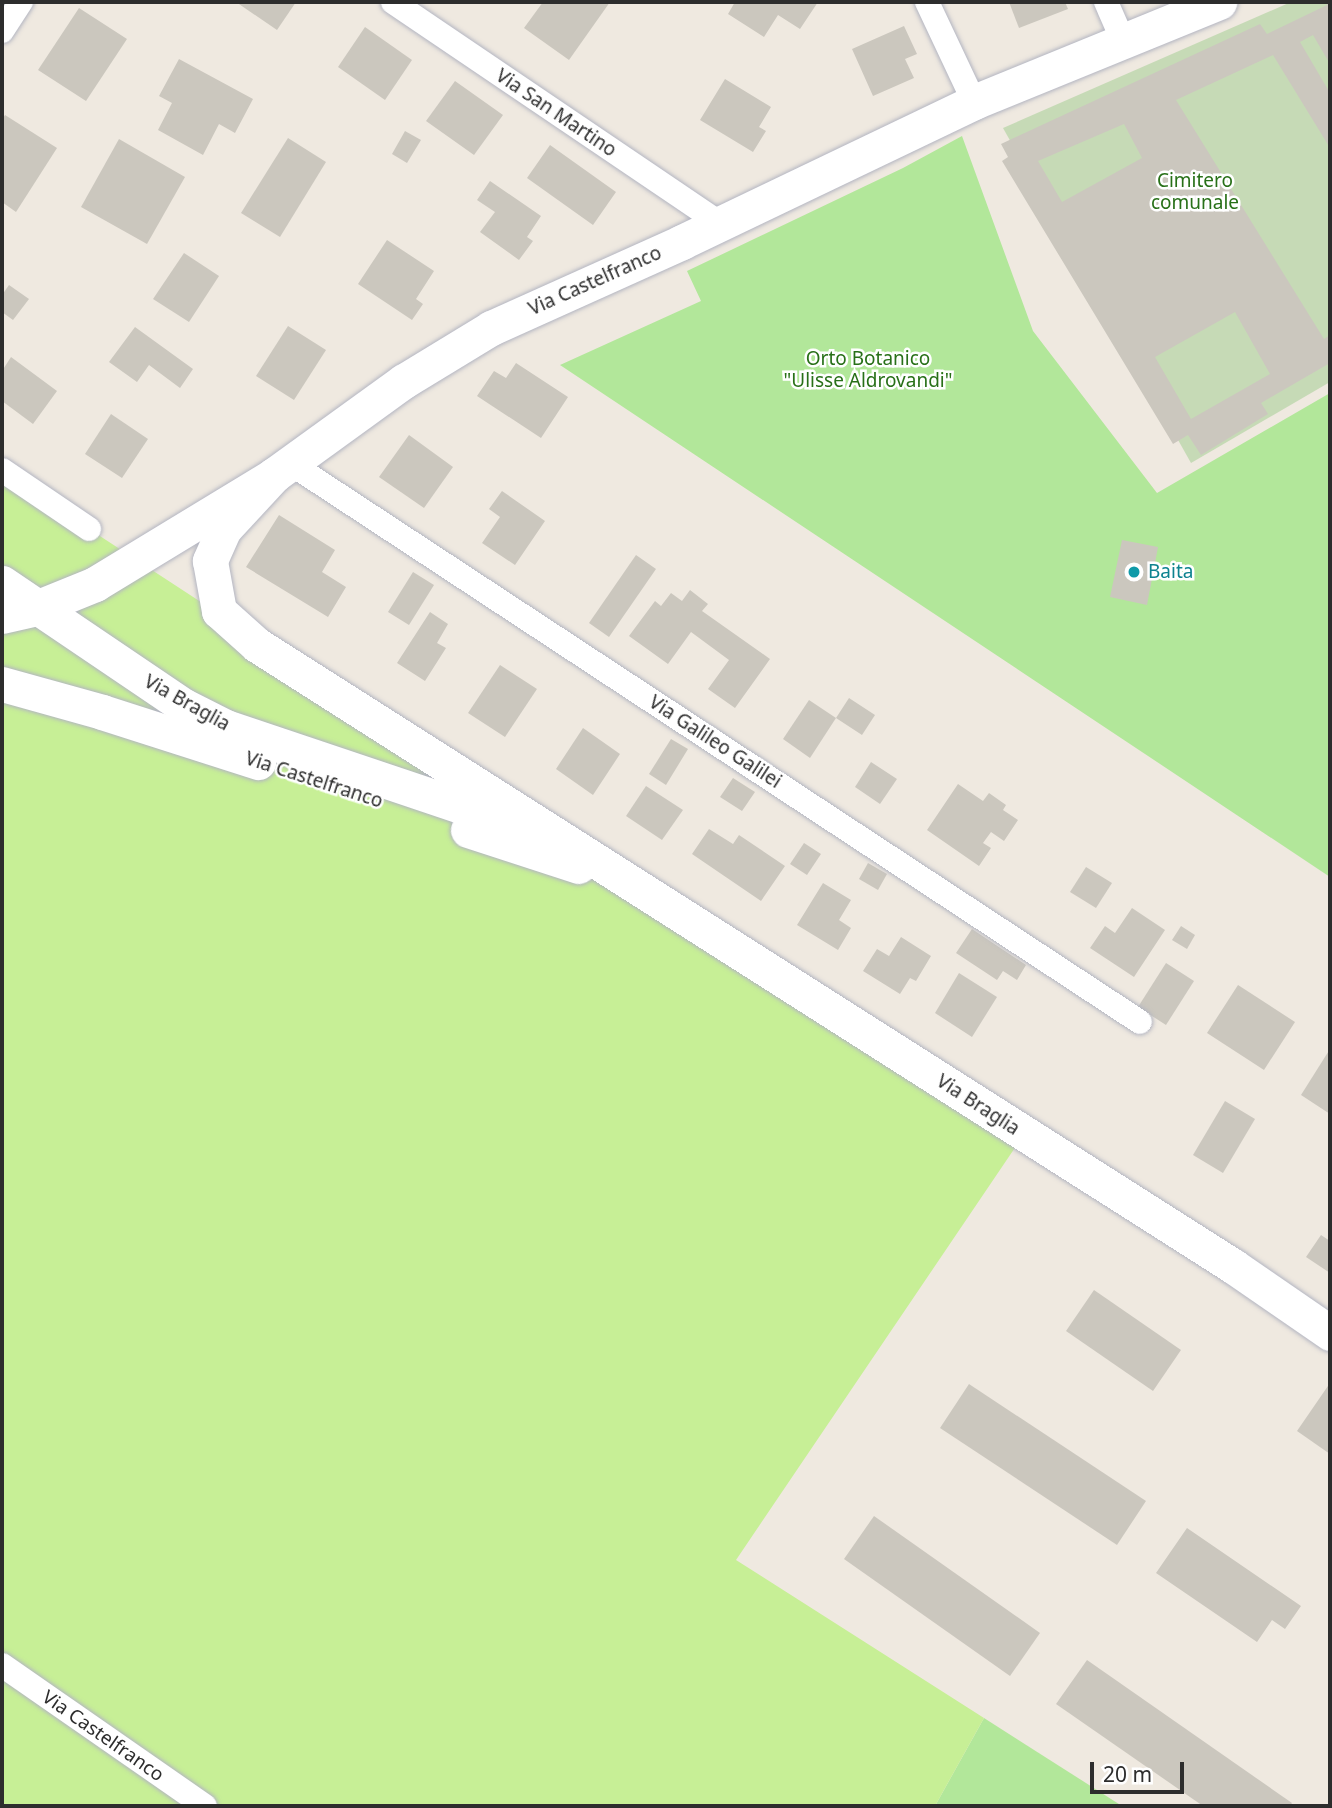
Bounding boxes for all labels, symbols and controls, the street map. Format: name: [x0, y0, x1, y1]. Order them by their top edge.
street label: Via San Martino: [491, 64, 621, 162]
park label: Cimitero comunale: [1151, 170, 1239, 214]
street label: Via Castelfranco: [525, 241, 665, 321]
park label: Orto Botanico "Ulisse Aldrovandi": [783, 348, 953, 392]
place label: Baita: [1148, 561, 1193, 583]
marker: Baita: [1126, 564, 1142, 580]
street label: Via Braglia: [140, 670, 234, 736]
street label: Via Galileo Galilei: [645, 691, 785, 793]
street label: Via Castelfranco: [242, 747, 386, 813]
street label: Via Braglia: [932, 1070, 1024, 1140]
street label: Via Castelfranco: [38, 1686, 168, 1786]
scale bar: [1094, 1748, 1188, 1792]
text: 20 m: [1103, 1760, 1152, 1788]

